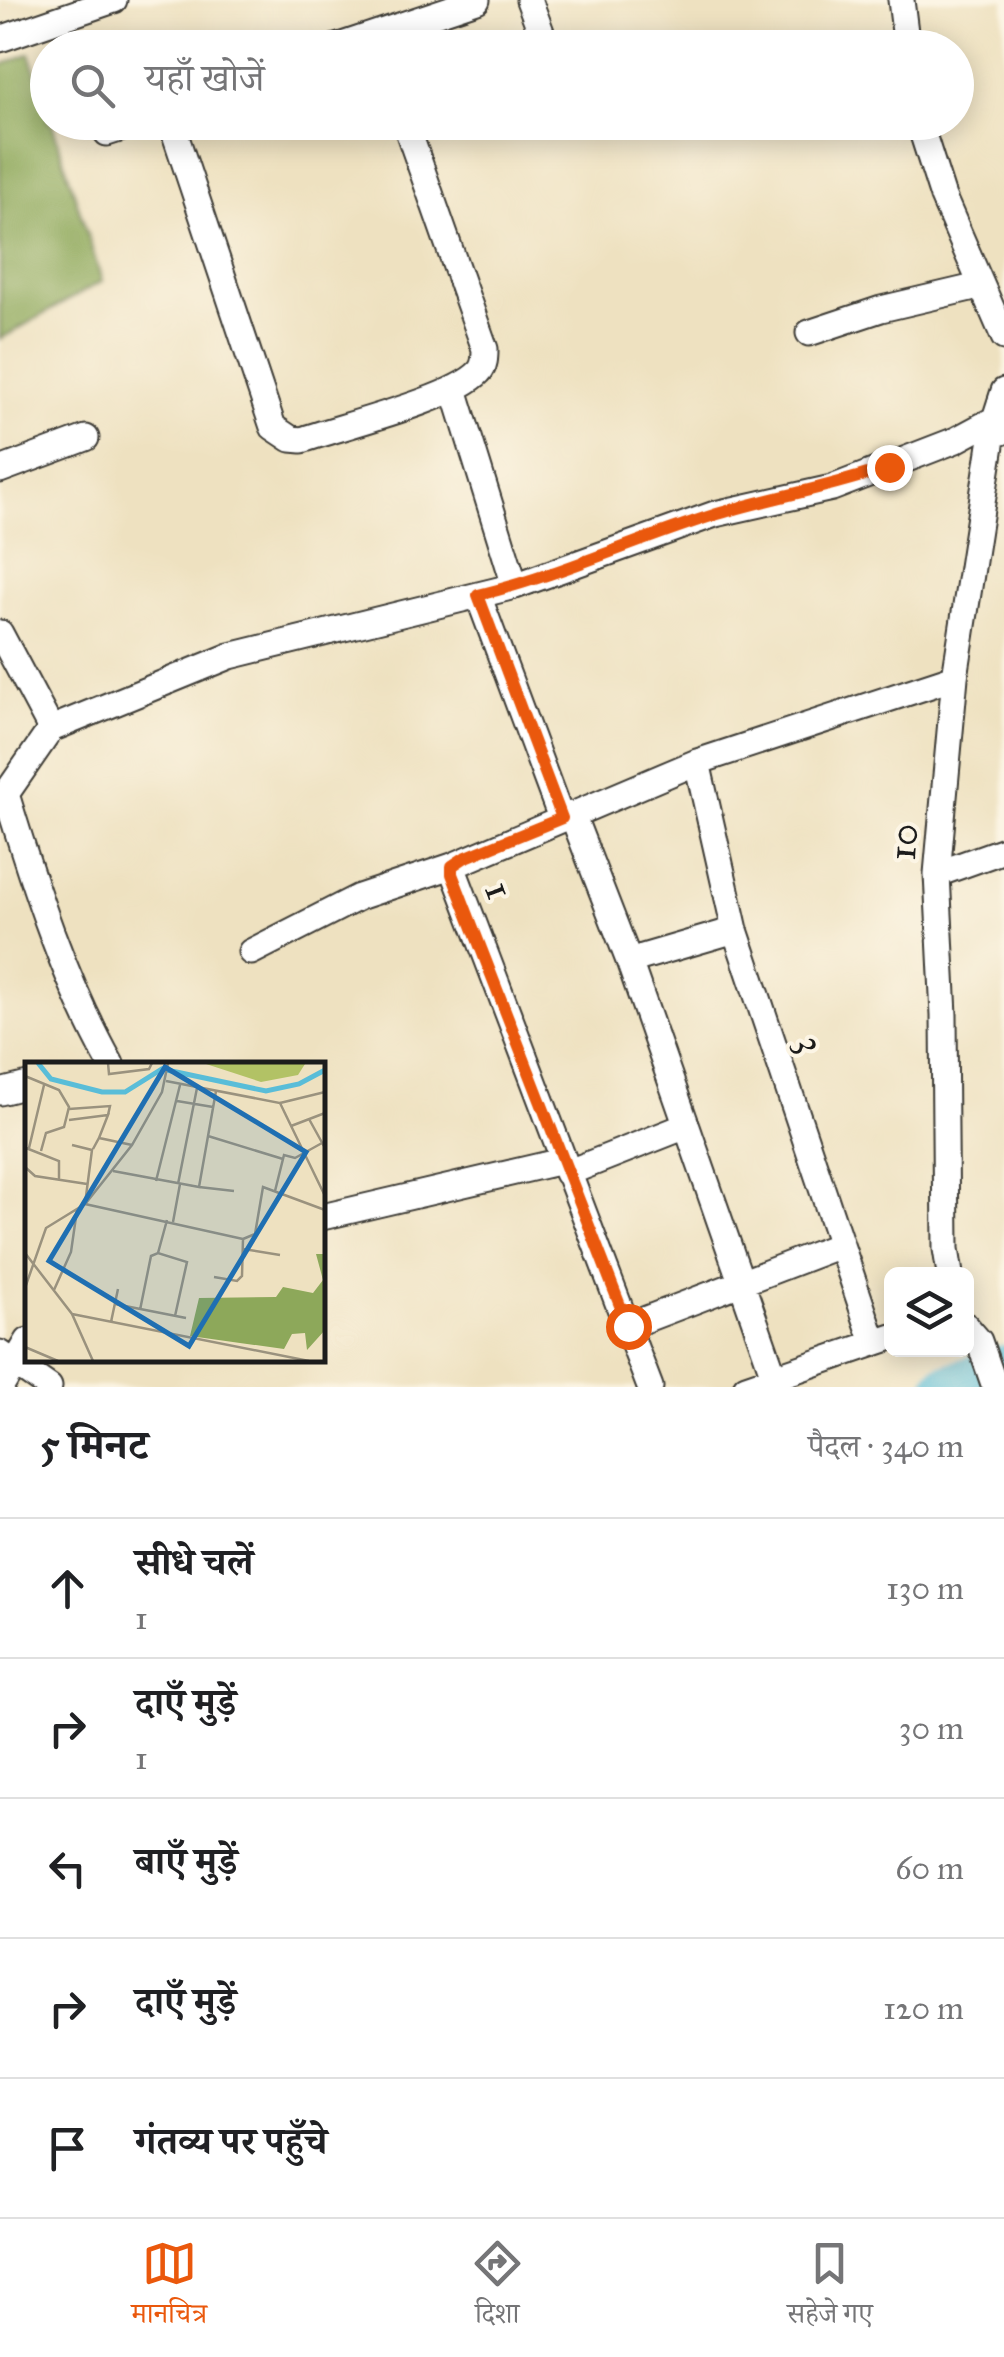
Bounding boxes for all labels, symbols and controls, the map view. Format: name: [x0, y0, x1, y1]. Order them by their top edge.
search box: [30, 30, 974, 140]
text: यहाँ खोजें: [145, 55, 264, 101]
icon: search: [65, 58, 120, 113]
route end: [867, 445, 913, 491]
street label: 10: [879, 822, 927, 862]
street label: 1: [475, 875, 523, 905]
street label: 3: [787, 1030, 835, 1058]
inset map: [25, 1062, 325, 1362]
map controls: [884, 1267, 974, 1357]
button: layers: [884, 1267, 974, 1357]
route start: [606, 1304, 652, 1350]
text: 5 मिनट: [40, 1419, 148, 1471]
text: पैदल · 340 m: [808, 1427, 964, 1466]
text: सीधे चलें: [135, 1539, 253, 1585]
icon: ahead: [40, 1561, 95, 1616]
text: 130 m: [886, 1569, 964, 1608]
text: 1: [135, 1599, 148, 1638]
text: दाएँ मुड़ें: [135, 1679, 236, 1725]
icon: right: [40, 1701, 95, 1756]
text: 30 m: [899, 1709, 964, 1748]
text: 1: [135, 1739, 148, 1778]
text: बाएँ मुड़ें: [135, 1838, 237, 1884]
icon: left: [40, 1841, 95, 1896]
text: 60 m: [895, 1849, 964, 1888]
text: दाएँ मुड़ें: [135, 1978, 236, 2024]
icon: right: [40, 1981, 95, 2036]
text: 120 m: [883, 1989, 964, 2028]
text: गंतव्य पर पहुँचे: [135, 2118, 327, 2164]
icon: arrive: [40, 2121, 95, 2176]
tab: मानचित्र: [131, 2236, 207, 2341]
tab: दिशा: [470, 2236, 525, 2341]
tab: सहेजे गए: [787, 2236, 873, 2341]

